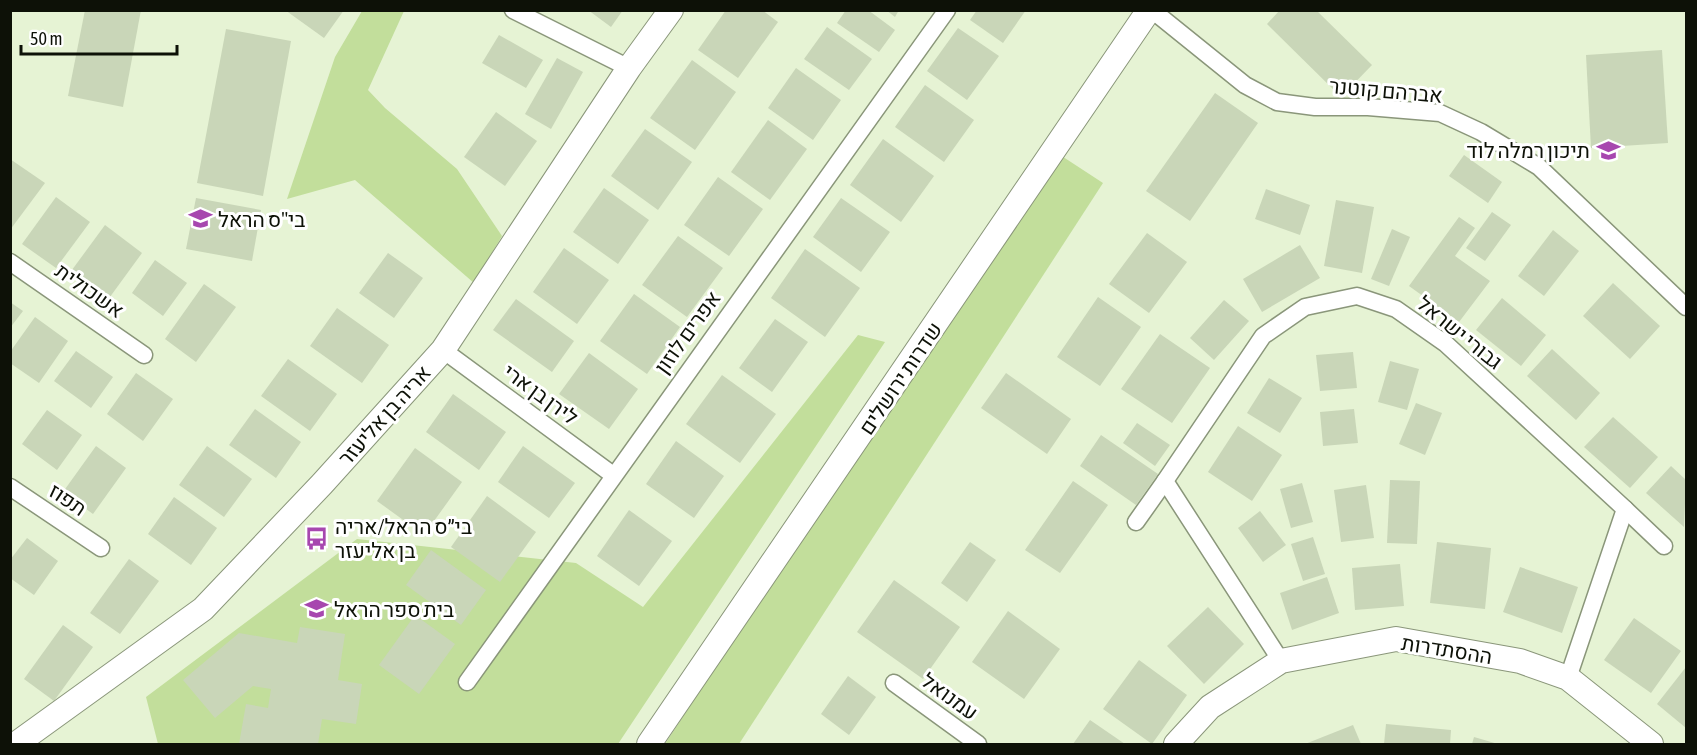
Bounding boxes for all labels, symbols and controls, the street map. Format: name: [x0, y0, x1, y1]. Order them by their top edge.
scale bar: [21, 18, 177, 56]
text: 50 m: [30, 28, 62, 49]
street label: אברהם קוטנר: [1328, 73, 1444, 107]
school or university icon: תיכון רמלה לוד: [1595, 137, 1621, 163]
place label: תיכון רמלה לוד: [1467, 138, 1590, 162]
school or university icon: בי"ס הראל: [187, 206, 213, 232]
place label: בי"ס הראל: [218, 207, 305, 231]
street label: אשכולית: [51, 258, 129, 322]
street label: אפרים לוזון: [649, 286, 725, 378]
street label: גבורי ישראל: [1413, 290, 1507, 374]
street label: שדרות ירושלים: [854, 317, 946, 439]
street label: לירן בן ארי: [499, 359, 583, 429]
street label: אריה בן אליעזר: [333, 360, 435, 470]
street label: תפוז: [45, 478, 91, 520]
place label: בי״ס הראל/אריה בן אליעזר: [335, 514, 472, 562]
bus stop icon: בי״ס הראל/אריה בן אליעזר: [304, 525, 330, 551]
school or university icon: בית ספר הראל: [303, 596, 329, 622]
place label: בית ספר הראל: [334, 597, 454, 621]
street label: ההסתדרות: [1400, 630, 1494, 668]
street label: עמנואל: [917, 668, 983, 724]

